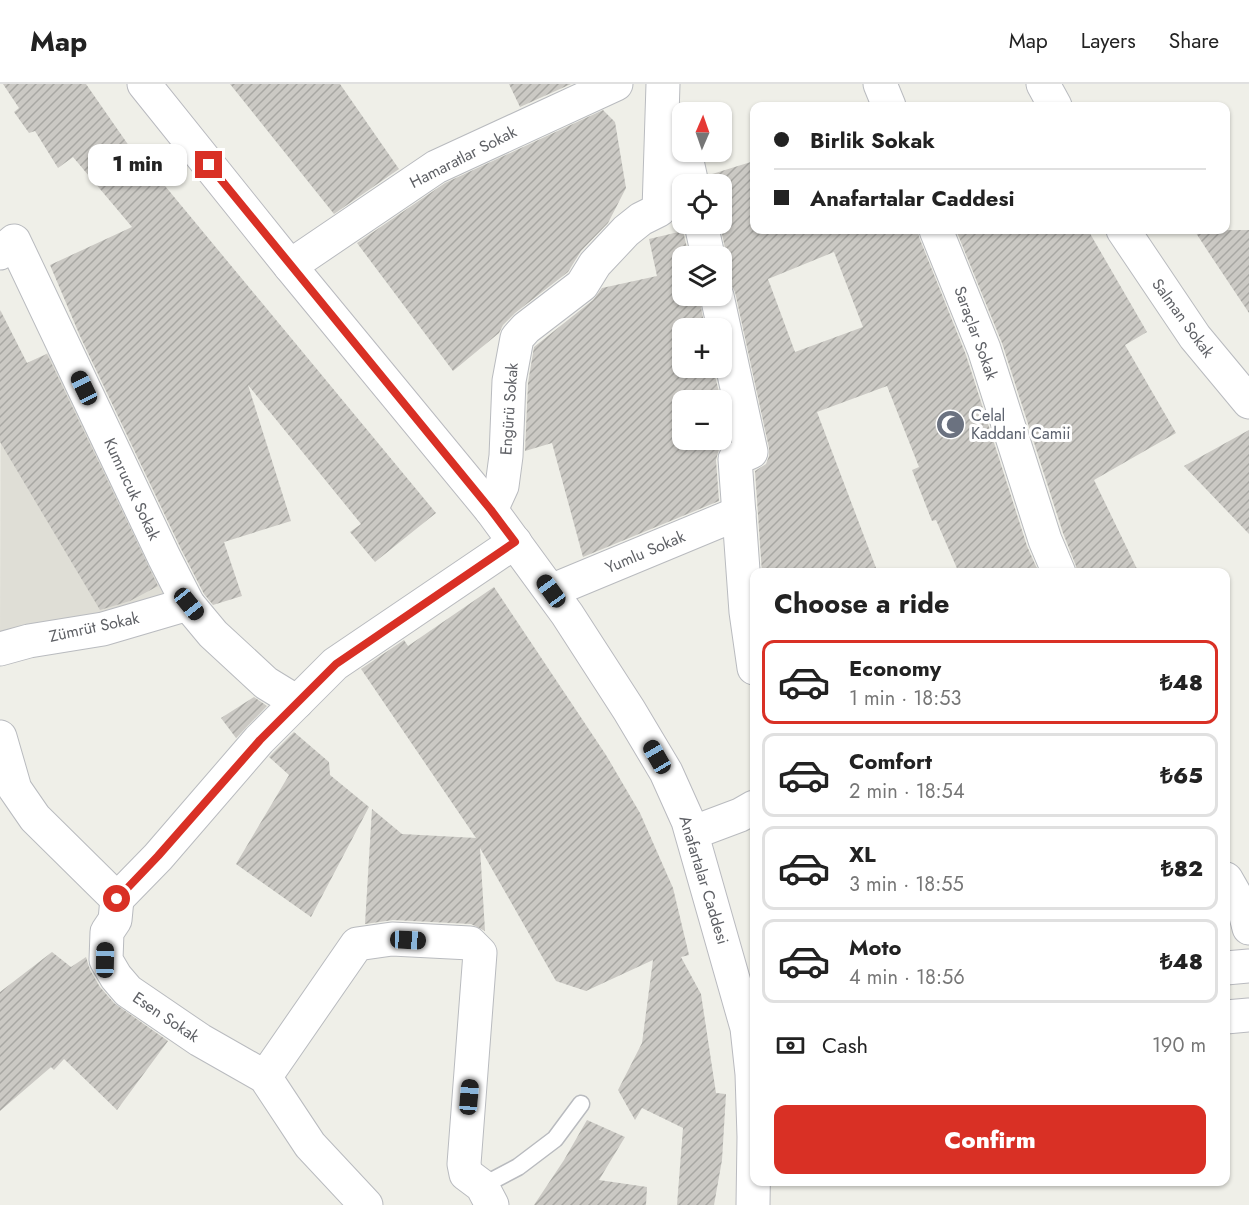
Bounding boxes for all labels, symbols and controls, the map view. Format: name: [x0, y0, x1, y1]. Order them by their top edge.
text: Map: [30, 21, 87, 62]
text: Map: [1009, 26, 1048, 56]
text: Layers: [1081, 26, 1136, 56]
text: Share: [1169, 26, 1219, 56]
north arrow: [672, 102, 732, 162]
map controls: [672, 102, 732, 450]
street label: Hamaratlar Sokak: [406, 120, 521, 194]
text: Birlik Sokak: [810, 124, 935, 156]
callout: 1 min: [89, 144, 188, 186]
text: 1 min: [112, 150, 163, 179]
route end: [195, 151, 222, 178]
button: locate: [672, 174, 732, 234]
text: Anafartalar Caddesi: [810, 182, 1015, 214]
button: layers: [672, 246, 732, 306]
street label: Salman Sokak: [1146, 274, 1220, 363]
street label: Saraçlar Sokak: [948, 283, 1004, 384]
button: +: [672, 318, 732, 378]
street label: Engürü Sokak: [494, 361, 524, 456]
car: [68, 368, 100, 408]
button: −: [672, 390, 732, 450]
place label: Celal Kaddani Camii: [971, 404, 1071, 445]
mosque icon: Celal Kaddani Camii: [934, 408, 966, 440]
street label: Kumrucuk Sokak: [98, 434, 166, 545]
street label: Yumlu Sokak: [602, 524, 689, 579]
car: [533, 571, 569, 611]
car: [171, 584, 207, 624]
text: Choose a ride: [774, 584, 949, 623]
street label: Zümrüt Sokak: [47, 606, 142, 648]
text: Economy: [849, 652, 941, 684]
icon: car: [777, 655, 831, 709]
text: ₺48: [1160, 666, 1203, 698]
text: 1 min · 18:53: [849, 684, 961, 713]
car: [640, 737, 674, 777]
text: Comfort: [849, 745, 932, 777]
icon: car: [777, 748, 831, 802]
text: ₺65: [1160, 759, 1203, 791]
text: 2 min · 18:54: [849, 777, 965, 806]
street label: Anafartalar Caddesi: [674, 813, 734, 947]
text: XL: [849, 838, 876, 870]
icon: car: [777, 841, 831, 895]
text: ₺82: [1161, 852, 1203, 884]
text: 3 min · 18:55: [849, 870, 964, 899]
route start: [103, 885, 130, 912]
car: [390, 930, 426, 950]
text: Moto: [849, 931, 902, 963]
icon: car: [777, 934, 831, 988]
car: [96, 942, 114, 978]
text: ₺48: [1160, 945, 1203, 977]
text: 4 min · 18:56: [849, 963, 965, 992]
street label: Esen Sokak: [128, 986, 205, 1048]
icon: cash: [774, 1029, 807, 1062]
text: Cash: [822, 1029, 868, 1061]
text: 190 m: [1152, 1031, 1206, 1060]
car: [458, 1078, 480, 1116]
button: Confirm: [774, 1105, 1206, 1174]

